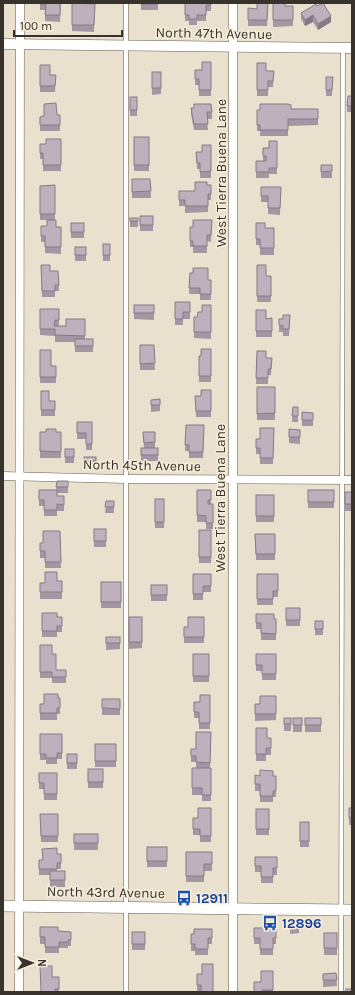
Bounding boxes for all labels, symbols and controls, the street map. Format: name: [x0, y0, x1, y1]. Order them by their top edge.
scale bar: [14, 12, 122, 38]
text: 100 m: [20, 19, 52, 33]
street label: North 47th Avenue: [155, 24, 273, 43]
street label: West Tierra Buena Lane: [213, 99, 230, 247]
street label: West Tierra Buena Lane: [212, 424, 229, 572]
street label: North 45th Avenue: [83, 456, 201, 475]
street label: North 43rd Avenue: [47, 883, 165, 902]
bus stop icon: 12911: [175, 889, 193, 907]
place label: 12911: [196, 890, 228, 907]
bus stop icon: 12896: [261, 914, 279, 932]
place label: 12896: [282, 915, 322, 932]
north arrow: [12, 943, 52, 983]
text: N: [35, 959, 48, 967]

